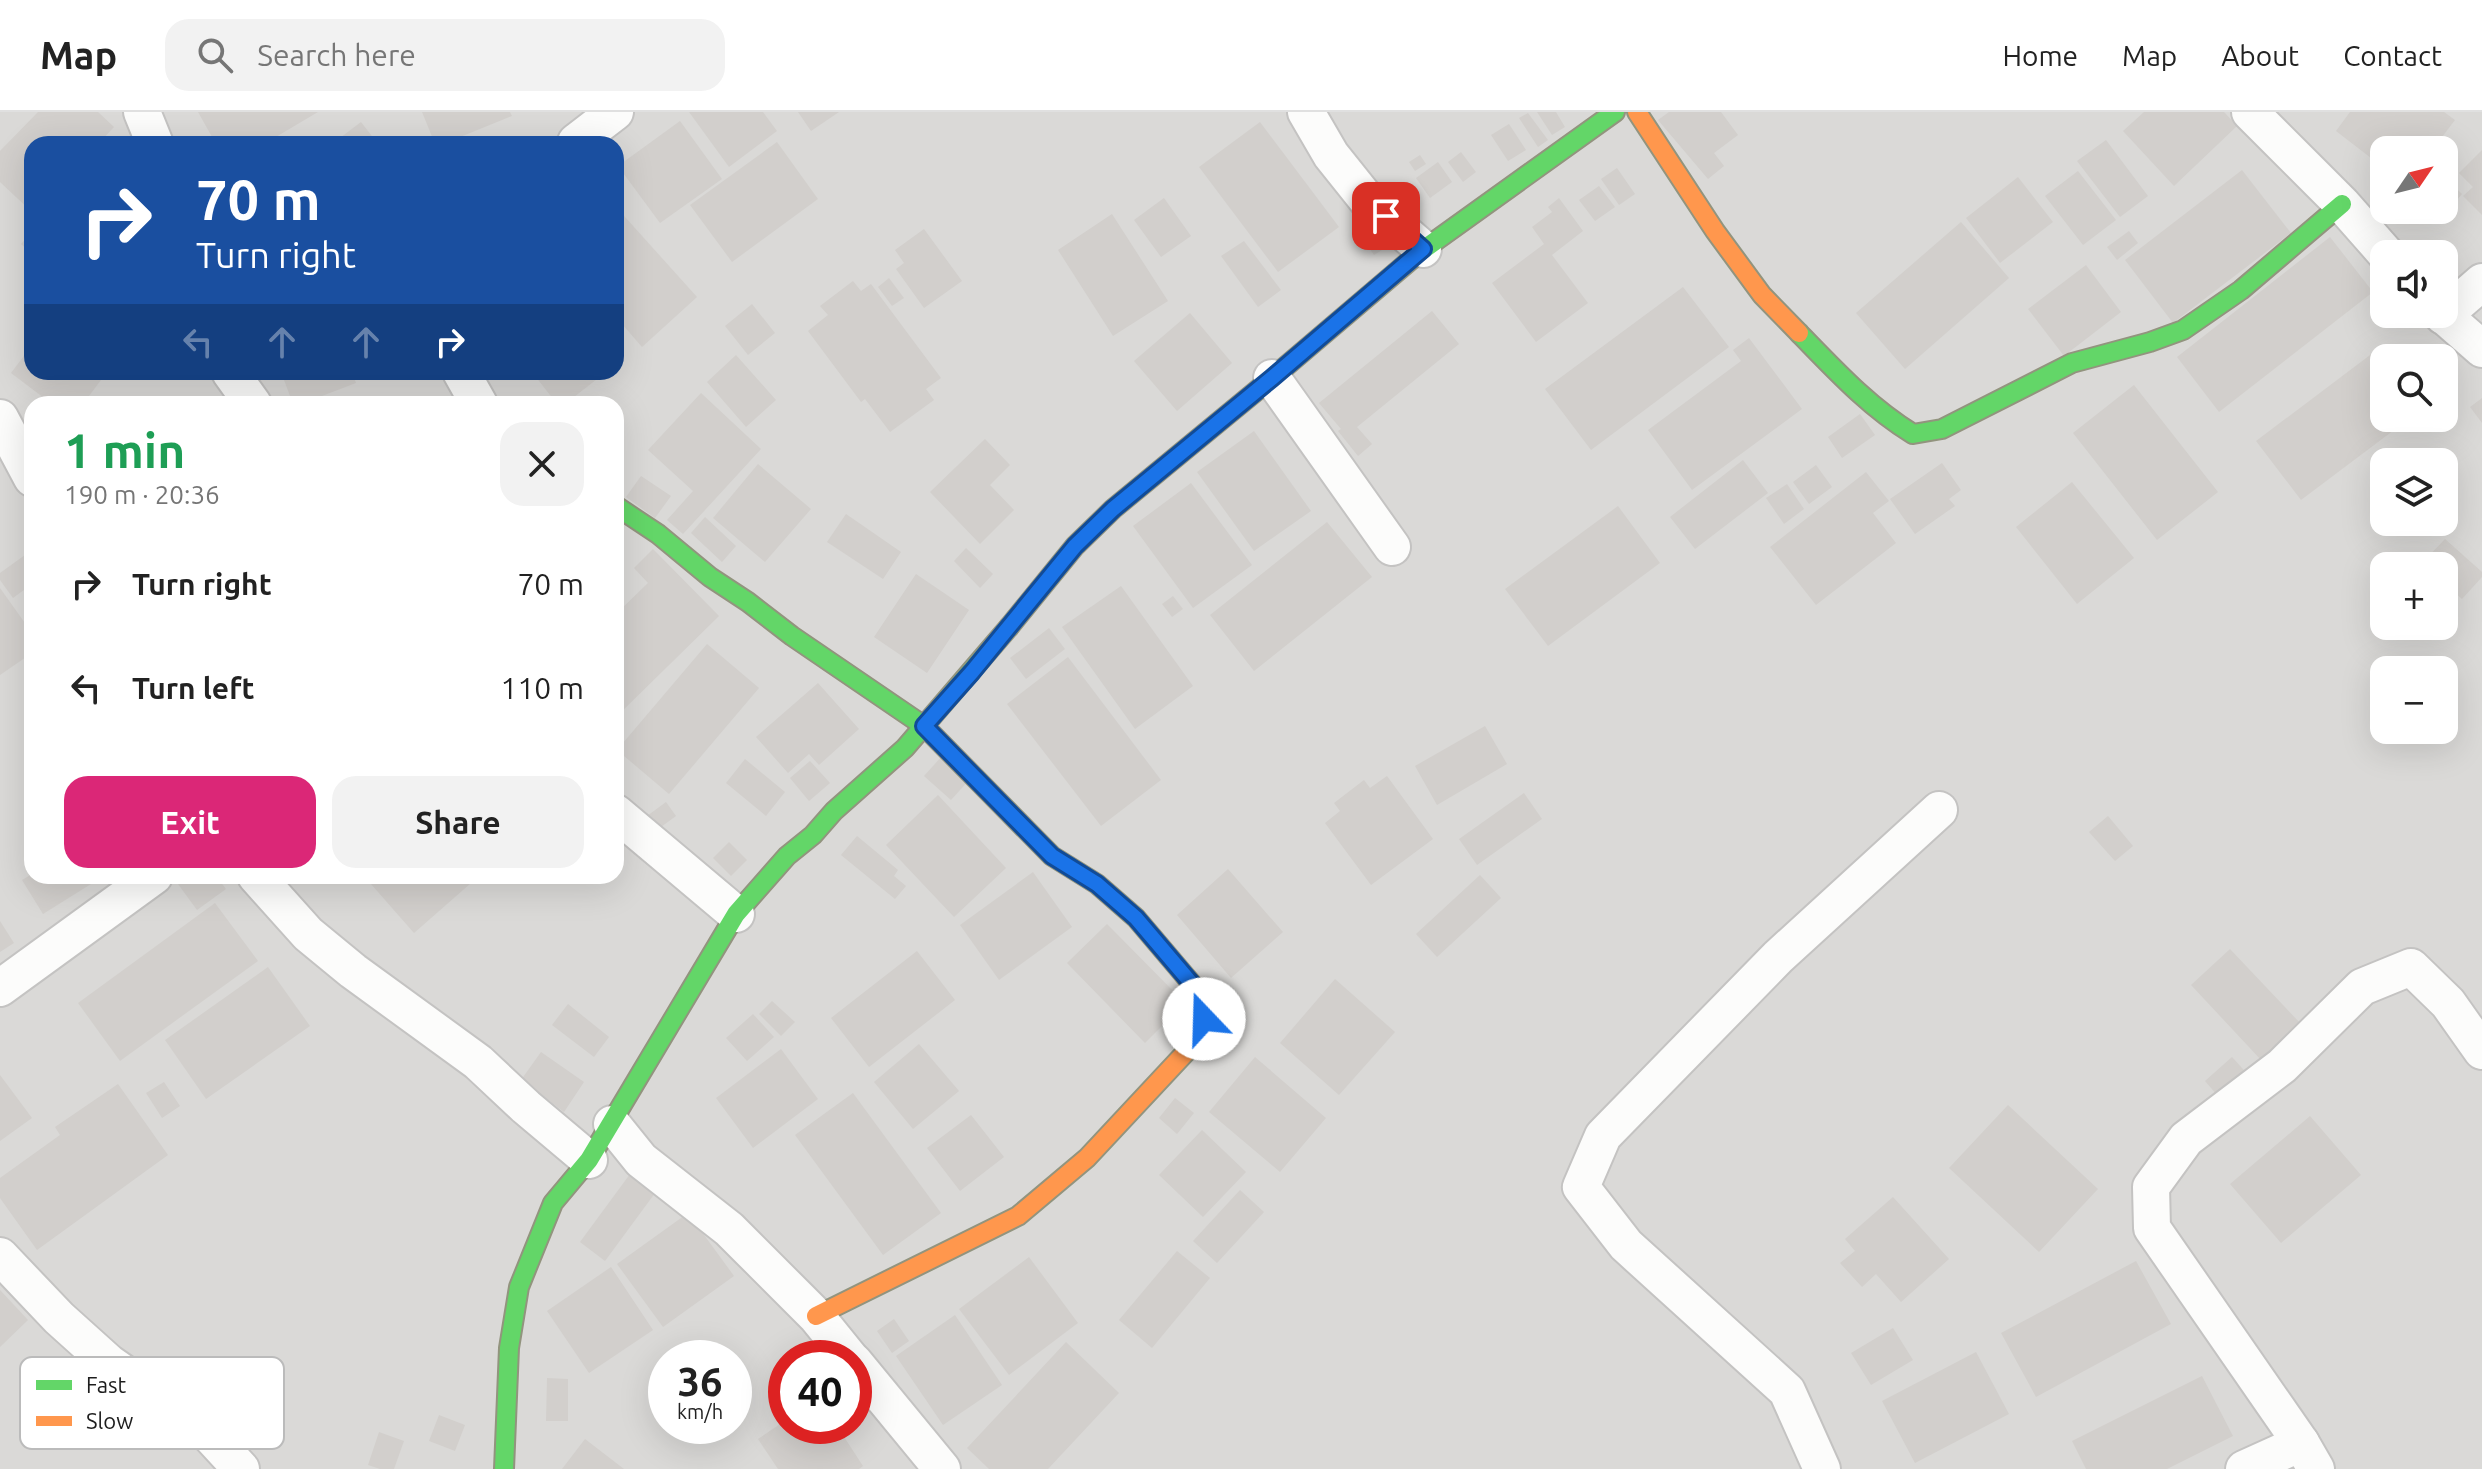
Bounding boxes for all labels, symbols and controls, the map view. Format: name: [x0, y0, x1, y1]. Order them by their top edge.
search box: [165, 19, 725, 91]
icon: search: [193, 33, 237, 77]
text: Map: [40, 34, 117, 76]
text: Search here: [257, 38, 416, 72]
text: Home: [2003, 40, 2078, 71]
text: Map: [2122, 40, 2177, 71]
text: About: [2221, 40, 2299, 71]
text: Contact: [2343, 40, 2442, 71]
north arrow: [2370, 136, 2458, 224]
map controls: [2370, 136, 2458, 744]
icon: right: [64, 168, 168, 272]
text: 70 m: [196, 168, 321, 231]
pin: [1352, 182, 1420, 250]
icon: arrive: [1364, 194, 1408, 238]
text: Turn right: [196, 234, 356, 275]
button: sound: [2370, 240, 2458, 328]
icon: left: [176, 320, 220, 364]
icon: ahead: [260, 320, 304, 364]
icon: ahead: [344, 320, 388, 364]
icon: right: [428, 320, 472, 364]
button: search: [2370, 344, 2458, 432]
button: close: [500, 422, 584, 506]
text: 1 min: [64, 423, 185, 477]
button: layers: [2370, 448, 2458, 536]
text: 190 m · 20:36: [64, 480, 220, 509]
button: +: [2370, 552, 2458, 640]
icon: right: [64, 562, 108, 606]
text: Turn right: [132, 567, 272, 601]
text: 70 m: [517, 567, 584, 601]
button: −: [2370, 656, 2458, 744]
icon: left: [64, 666, 108, 710]
text: Turn left: [132, 671, 254, 705]
text: 110 m: [500, 671, 584, 705]
button: Exit: [64, 776, 316, 868]
button: Share: [332, 776, 584, 868]
position arrow: [1162, 977, 1246, 1061]
speed limit sign: 40: [768, 1340, 872, 1444]
legend: [20, 1357, 284, 1449]
text: 36: [677, 1359, 723, 1404]
text: Fast: [86, 1372, 127, 1397]
text: km/h: [677, 1400, 723, 1423]
text: Slow: [86, 1408, 133, 1433]

